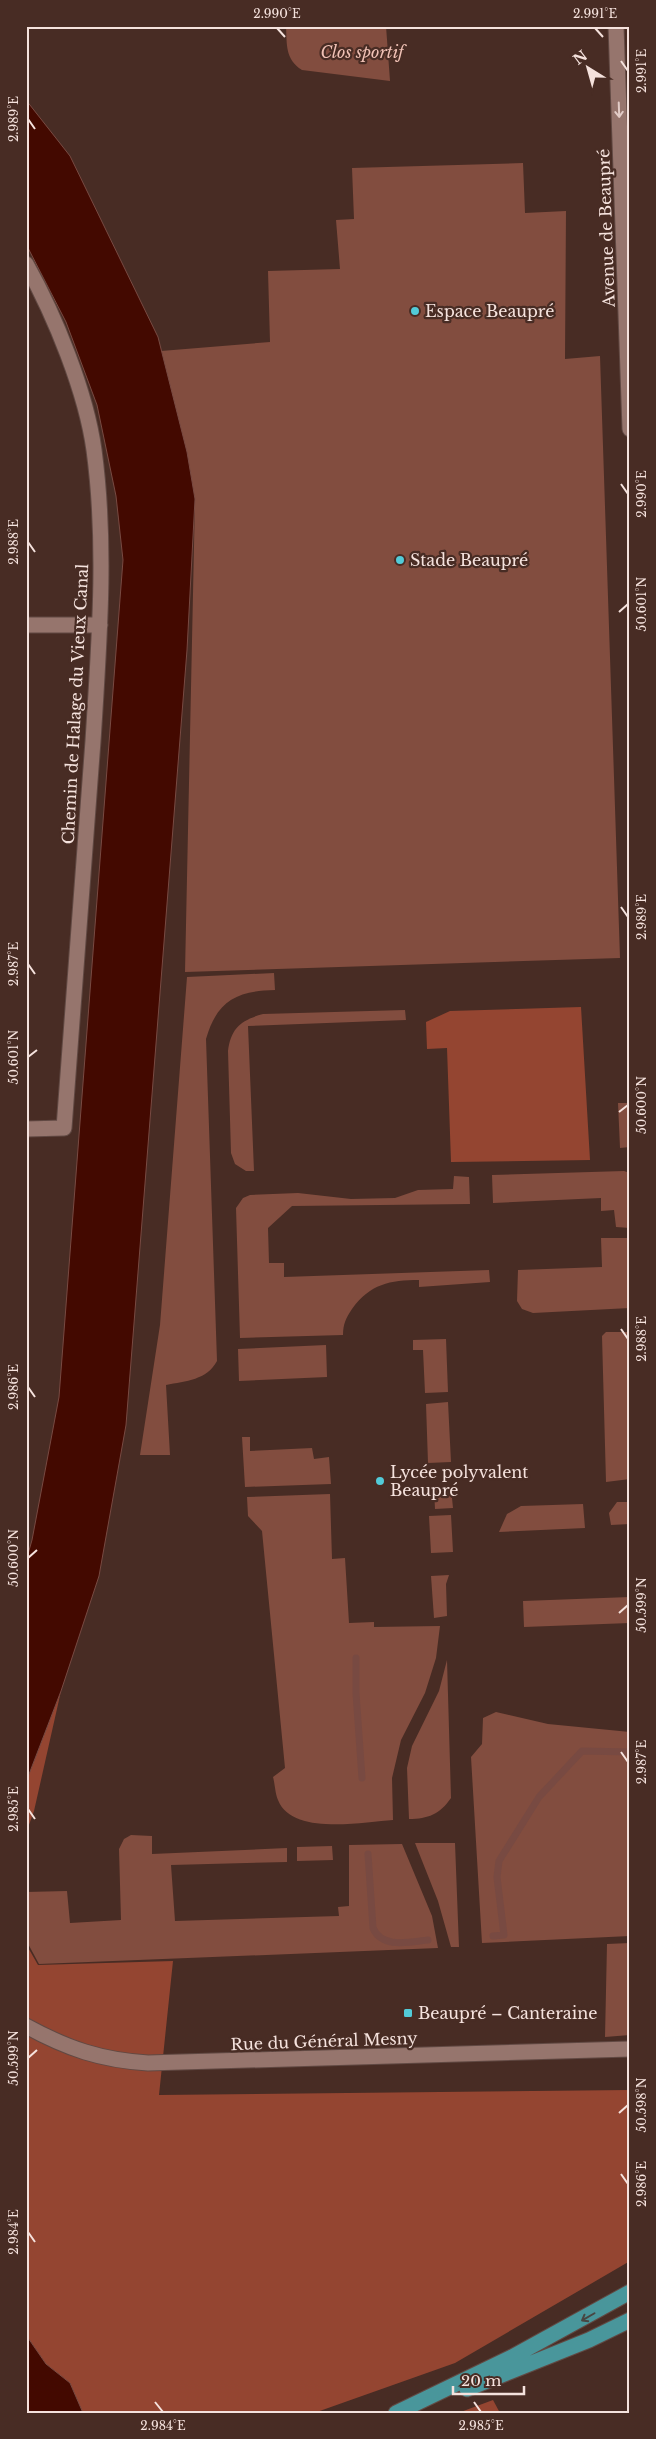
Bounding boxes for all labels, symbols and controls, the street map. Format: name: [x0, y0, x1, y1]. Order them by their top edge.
text: 2.990°E: [253, 6, 301, 21]
text: 2.991°E: [573, 6, 617, 21]
park label: Clos sportif: [320, 42, 407, 62]
north arrow: [564, 42, 614, 92]
text: N: [570, 46, 591, 69]
text: 2.991°E: [634, 49, 649, 93]
text: 2.989°E: [6, 96, 21, 142]
one-way arrow: [614, 102, 624, 118]
street label: Avenue de Beaupré: [593, 148, 619, 309]
place label: Espace Beaupré: [425, 301, 554, 321]
marker: Espace Beaupré: [409, 305, 421, 317]
text: 2.990°E: [634, 470, 649, 518]
text: 2.988°E: [6, 519, 21, 565]
place label: Stade Beaupré: [410, 550, 528, 570]
marker: Stade Beaupré: [394, 554, 406, 566]
street label: Chemin de Halage du Vieux Canal: [58, 563, 92, 845]
text: 50.601°N: [634, 576, 649, 631]
text: 2.989°E: [634, 894, 649, 940]
text: 2.987°E: [6, 941, 21, 986]
text: 50.601°N: [6, 1029, 21, 1084]
text: 50.600°N: [634, 1076, 649, 1134]
text: 2.988°E: [634, 1316, 649, 1362]
text: 2.986°E: [6, 1364, 21, 1410]
place label: Lycée polyvalent Beaupré: [390, 1462, 528, 1500]
marker: Lycée polyvalent Beaupré: [374, 1475, 386, 1487]
text: 50.600°N: [6, 1529, 21, 1587]
text: 50.599°N: [634, 1577, 649, 1633]
text: 2.987°E: [634, 1739, 649, 1784]
text: 2.985°E: [6, 1786, 21, 1832]
place label: Beaupré – Canteraine: [418, 2003, 597, 2023]
marker: Beaupré – Canteraine: [402, 2007, 414, 2019]
street label: Rue du Général Mesny: [230, 2028, 419, 2054]
text: 50.599°N: [6, 2030, 21, 2086]
text: 50.598°N: [634, 2077, 649, 2133]
text: 2.986°E: [634, 2161, 649, 2207]
text: 2.984°E: [6, 2209, 21, 2255]
one-way arrow: [581, 2312, 595, 2322]
scale bar: [453, 2364, 525, 2396]
text: 20 m: [461, 2371, 501, 2390]
text: 2.984°E: [140, 2418, 186, 2433]
text: 2.985°E: [458, 2418, 504, 2433]

